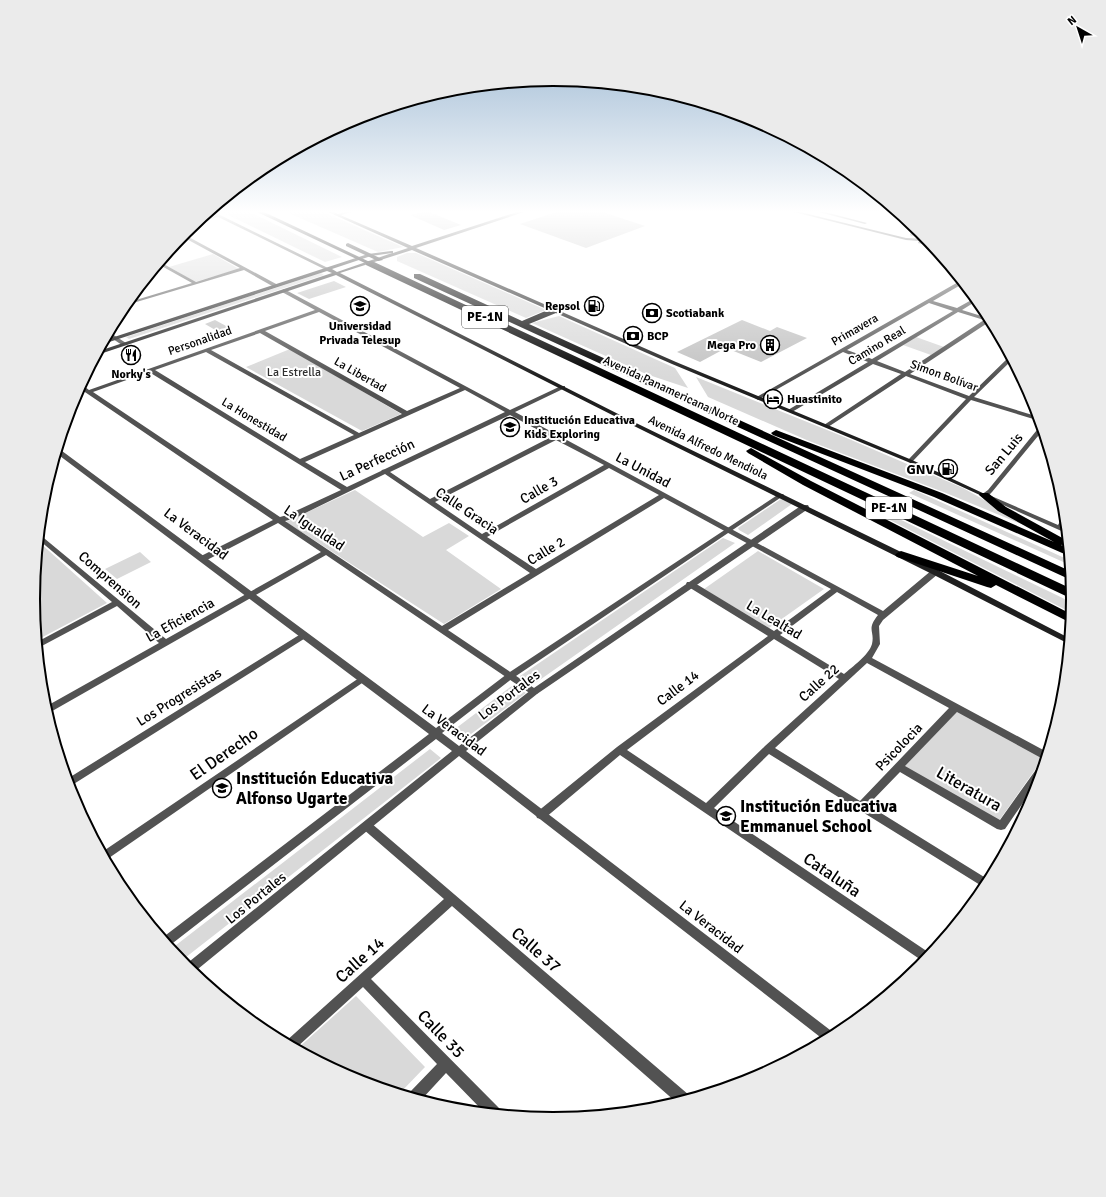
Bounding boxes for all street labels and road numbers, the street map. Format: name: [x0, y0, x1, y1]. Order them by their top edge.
road number: PE-1N: [462, 306, 508, 328]
street label: Primavera: [829, 311, 881, 349]
street label: Personalidad: [166, 323, 234, 359]
street label: Camino Real: [846, 323, 909, 369]
street label: Avenida Panamericana Norte: [601, 353, 741, 429]
street label: La Libertad: [331, 354, 389, 396]
street label: Simon Bolívar: [908, 357, 980, 395]
street label: La Honestidad: [219, 395, 289, 445]
street label: Avenida Alfredo Mendiola: [646, 412, 770, 484]
street label: San Luis: [981, 429, 1027, 479]
street label: La Perfección: [337, 435, 417, 485]
street label: La Unidad: [613, 448, 673, 492]
street label: Calle 3: [517, 472, 561, 508]
street label: Calle Gracia: [432, 484, 502, 538]
road number: PE-1N: [866, 497, 912, 519]
street label: La Igualdad: [280, 502, 348, 554]
street label: La Veracidad: [160, 504, 232, 564]
street label: Calle 2: [524, 533, 568, 569]
street label: Comprension: [75, 548, 145, 612]
street label: La Eficiencia: [143, 594, 217, 646]
street label: La Lealtad: [743, 597, 805, 643]
street label: Calle 22: [795, 660, 843, 706]
street label: Los Progresistas: [133, 664, 225, 730]
street label: Los Portales: [475, 666, 543, 724]
street label: Calle 14: [653, 666, 703, 709]
street label: La Veracidad: [418, 700, 490, 760]
street label: Psicolocia: [872, 719, 926, 775]
street label: El Derecho: [186, 723, 262, 785]
street label: Literatura: [933, 762, 1005, 816]
street label: Cataluña: [799, 848, 865, 902]
street label: Los Portales: [222, 868, 290, 928]
street label: La Veracidad: [676, 897, 746, 957]
street label: Calle 37: [507, 923, 565, 977]
street label: Calle 14: [331, 932, 389, 988]
street label: Calle 35: [413, 1005, 469, 1063]

